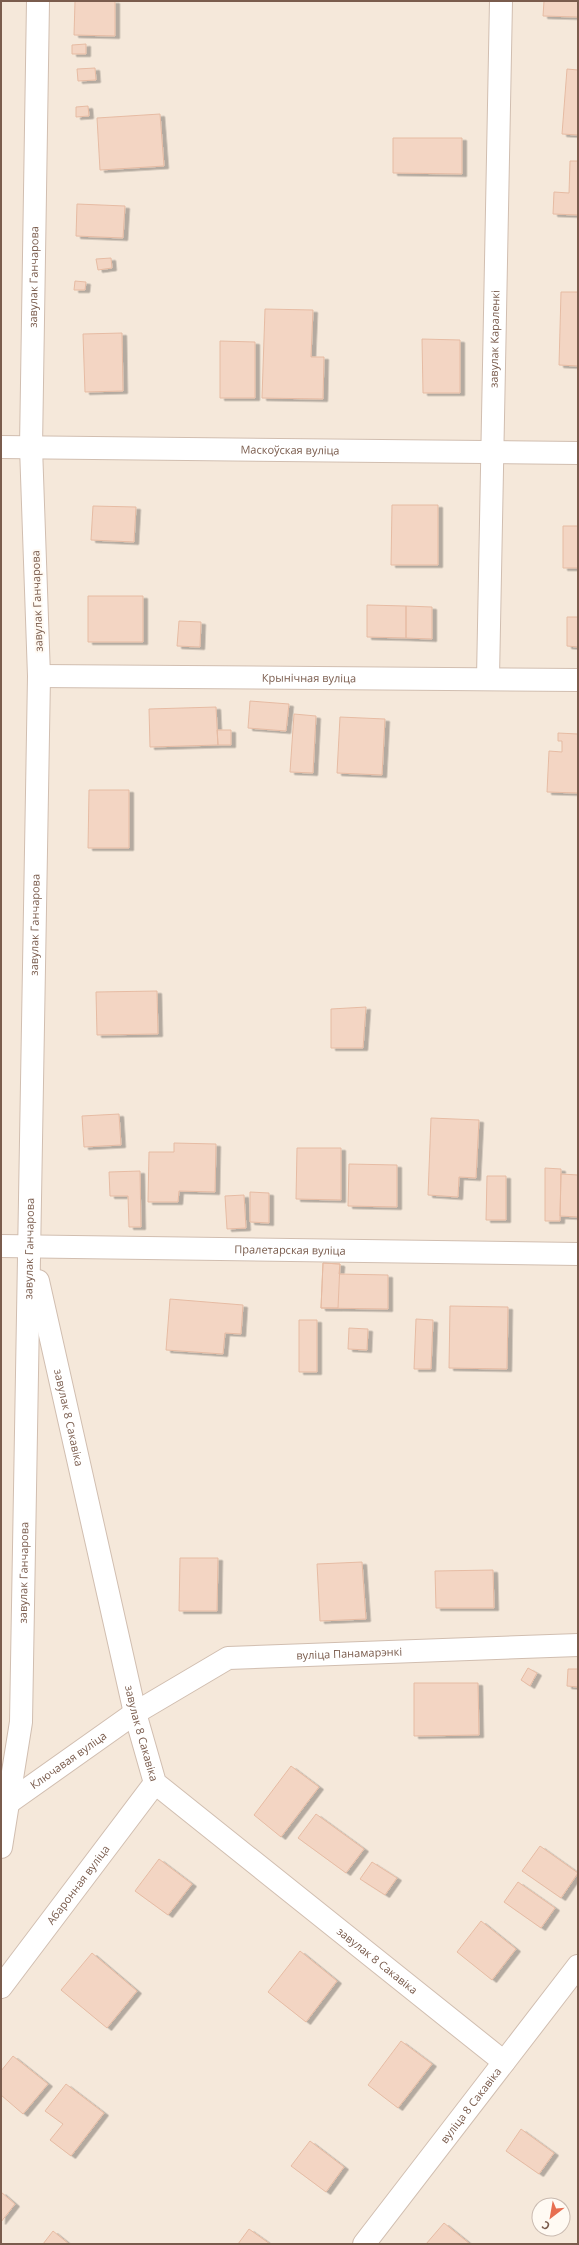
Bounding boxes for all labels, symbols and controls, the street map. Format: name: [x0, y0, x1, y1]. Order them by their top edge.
street label: завулак Ганчарова: [25, 226, 41, 328]
street label: завулак Караленкі: [486, 290, 502, 388]
street label: Маскоўская вуліца: [240, 441, 340, 458]
street label: завулак Ганчарова: [27, 550, 46, 652]
street label: Крынічная вуліца: [262, 670, 356, 685]
street label: завулак Ганчарова: [26, 874, 43, 976]
street label: завулак Ганчарова: [20, 1198, 37, 1300]
street label: Пралетарская вуліца: [234, 1241, 346, 1258]
street label: завулак 8 Сакавіка: [51, 1367, 87, 1468]
street label: завулак Ганчарова: [15, 1522, 31, 1624]
street label: вуліца Панамарэнкі: [296, 1644, 402, 1662]
street label: завулак 8 Сакавіка: [122, 1684, 162, 1783]
street label: Ключавая вуліца: [27, 1728, 109, 1792]
street label: Абаронная вуліца: [43, 1842, 113, 1927]
street label: завулак 8 Сакавіка: [334, 1923, 421, 1997]
street label: вуліца 8 Сакавіка: [436, 2064, 504, 2146]
north arrow: [531, 2197, 571, 2237]
text: С: [539, 2218, 552, 2234]

